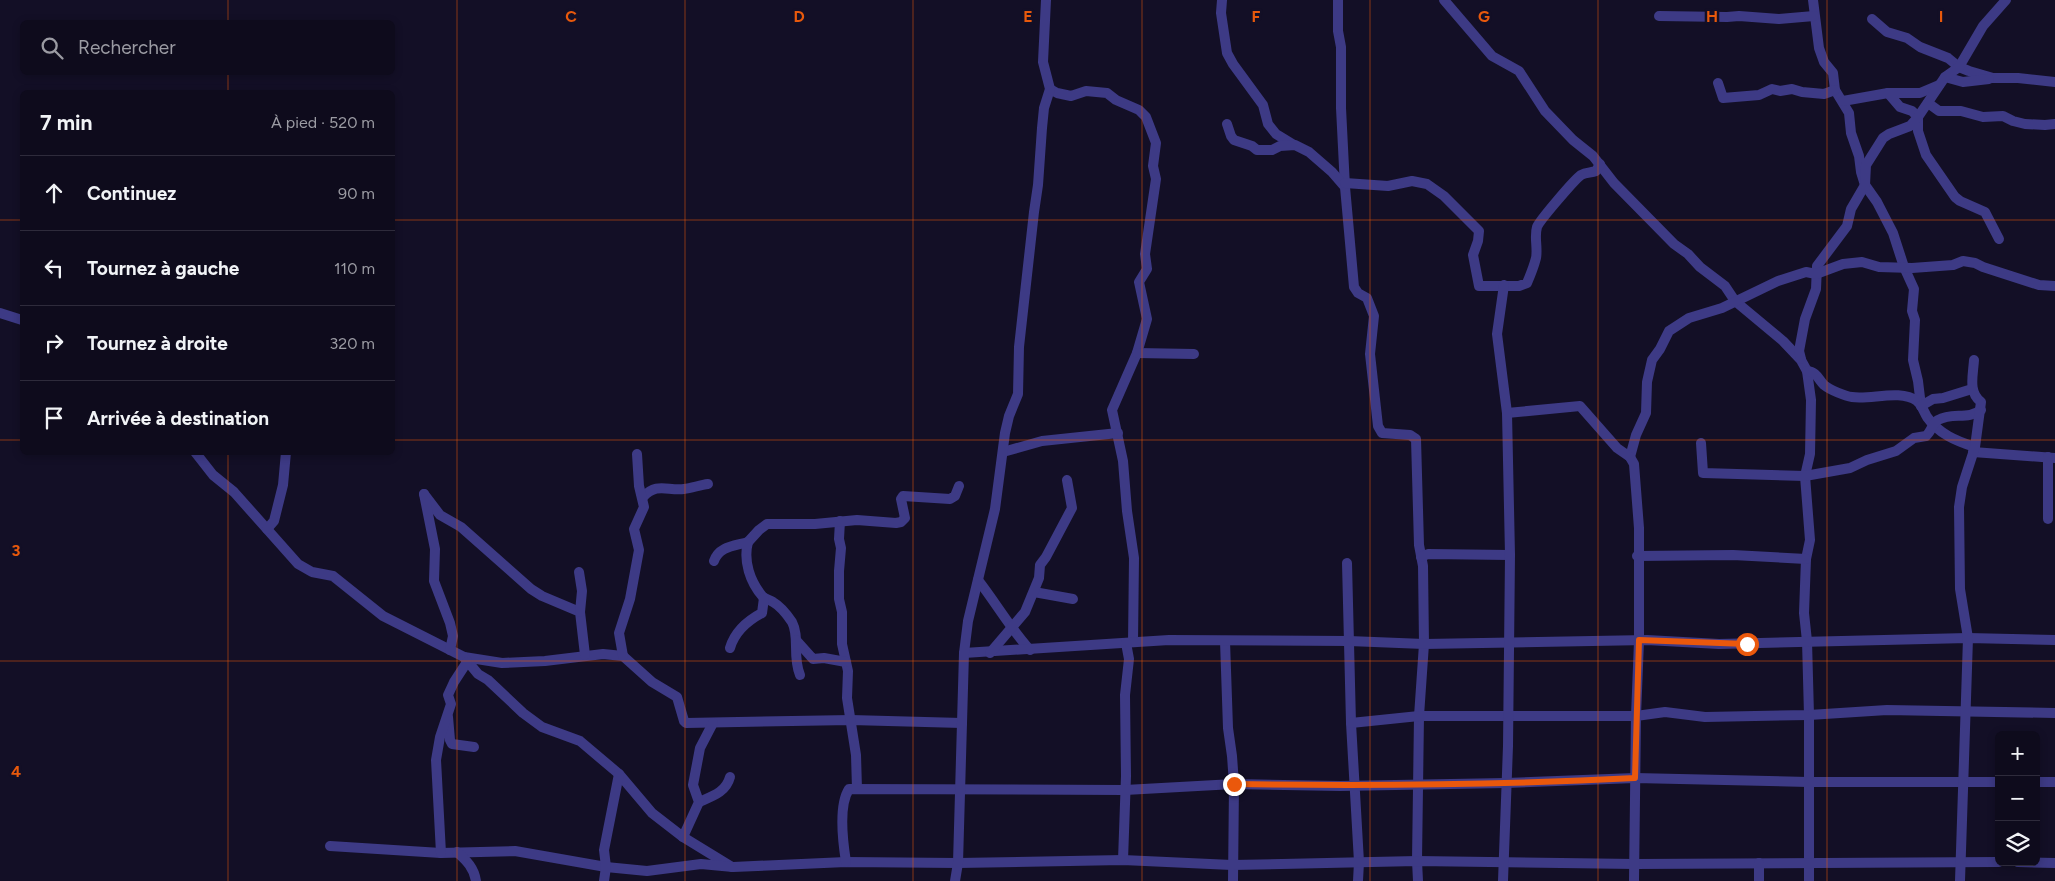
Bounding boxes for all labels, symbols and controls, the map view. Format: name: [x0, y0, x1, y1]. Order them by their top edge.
text: C: [565, 7, 577, 26]
text: D: [793, 7, 805, 26]
text: E: [1023, 7, 1033, 26]
text: F: [1252, 7, 1261, 26]
text: G: [1478, 7, 1490, 26]
text: H: [1706, 7, 1718, 26]
text: I: [1939, 7, 1943, 26]
search box: [20, 20, 395, 75]
icon: search: [38, 34, 66, 62]
text: Rechercher: [78, 36, 176, 59]
text: 7 min: [40, 110, 92, 135]
text: À pied · 520 m: [271, 113, 375, 132]
icon: ahead: [40, 179, 68, 207]
text: Continuez: [87, 182, 176, 205]
text: 90 m: [338, 184, 375, 203]
icon: left: [40, 254, 68, 282]
text: Tournez à gauche: [87, 257, 239, 280]
text: 110 m: [334, 259, 375, 278]
icon: right: [40, 329, 68, 357]
text: Tournez à droite: [87, 332, 228, 355]
text: 320 m: [330, 334, 375, 353]
icon: arrive: [40, 404, 68, 432]
text: Arrivée à destination: [87, 407, 269, 430]
text: 3: [12, 541, 21, 560]
route start: [1736, 633, 1759, 656]
map controls: [1995, 731, 2040, 866]
button: +: [1995, 731, 2040, 776]
text: 4: [11, 762, 21, 781]
route end: [1223, 773, 1246, 796]
button: −: [1995, 776, 2040, 821]
button: layers: [1995, 821, 2040, 866]

